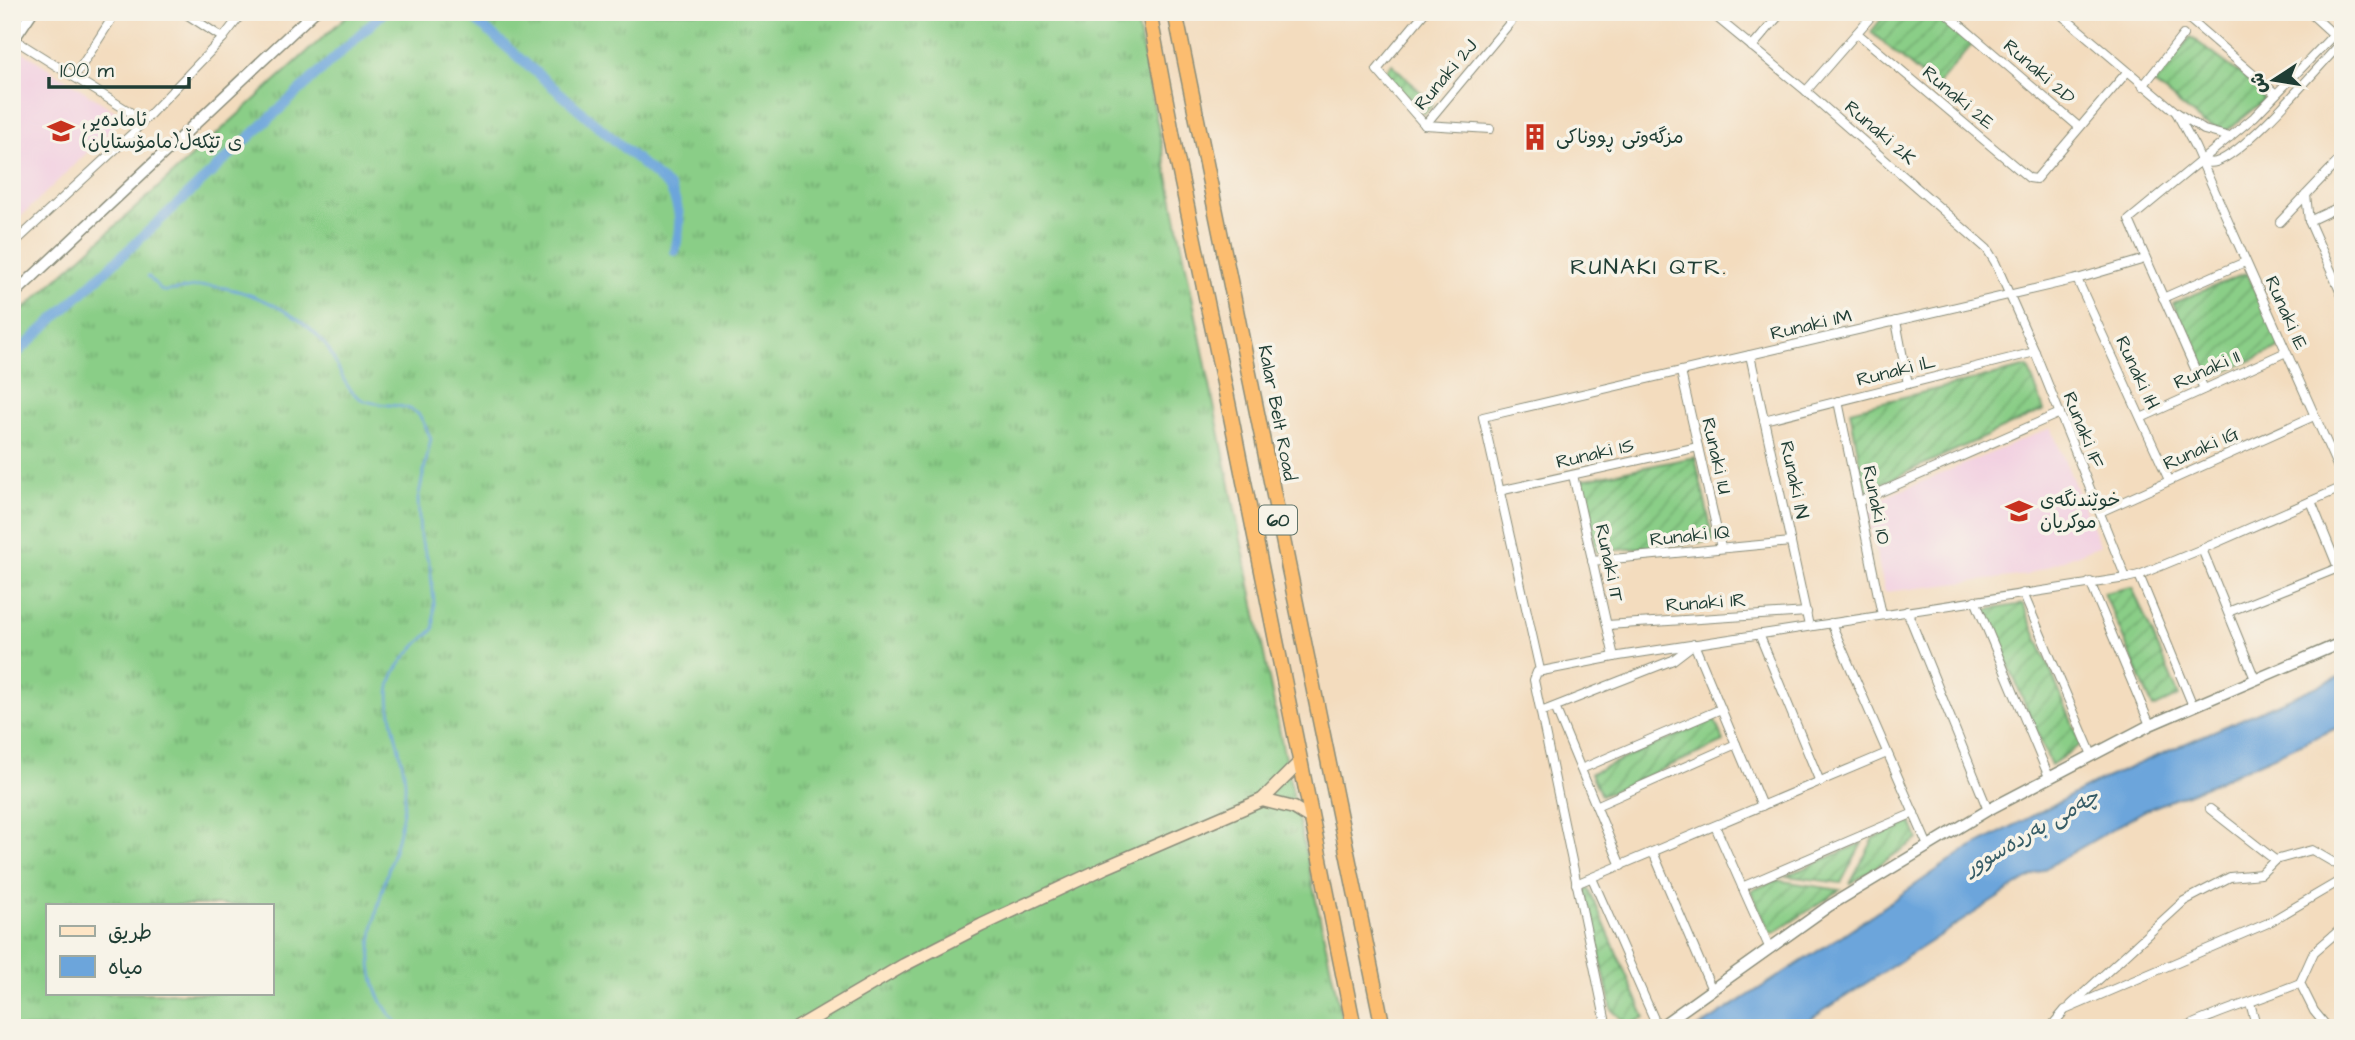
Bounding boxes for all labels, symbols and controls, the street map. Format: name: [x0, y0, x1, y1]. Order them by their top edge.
street label: Runaki 2D: [1997, 33, 2081, 111]
street label: Runaki 2J: [1408, 34, 1484, 116]
scale bar: [49, 46, 189, 90]
north arrow: [2240, 46, 2310, 116]
text: 100 m: [60, 56, 115, 85]
street label: Runaki 2E: [1916, 60, 2000, 136]
text: ش: [2243, 70, 2274, 96]
street label: Runaki 2K: [1838, 94, 1922, 172]
place label: ئامادەیی (مامۆستایان)ی تێکەڵ: [82, 107, 242, 156]
school or university icon: ئامادەیی (مامۆستایان)ی تێکەڵ: [46, 116, 76, 146]
building icon: مزگەوتی ڕووناکی: [1520, 122, 1550, 152]
place label: مزگەوتی ڕووناکی: [1556, 124, 1684, 153]
district label: RUNAKI QTR.: [1570, 251, 1728, 283]
street label: Runaki 1E: [2258, 272, 2314, 354]
street label: Runaki 1M: [1768, 302, 1855, 347]
street label: Runaki 1H: [2108, 332, 2166, 414]
street label: Kalar Belt Road: [1251, 343, 1303, 483]
street label: Runaki 1I: [2170, 343, 2244, 397]
street label: Runaki 1L: [1854, 348, 1938, 394]
street label: Runaki 1F: [2055, 388, 2111, 472]
street label: Runaki 1U: [1694, 415, 1738, 497]
street label: Runaki 1G: [2159, 420, 2243, 478]
street label: Runaki 1S: [1553, 432, 1637, 476]
street label: Runaki 1N: [1773, 439, 1815, 521]
street label: Runaki 1O: [1855, 463, 1897, 547]
place label: خوێندنگەی موکریان: [2040, 487, 2121, 536]
school or university icon: خوێندنگەی موکریان: [2004, 496, 2034, 526]
road number: 60: [1259, 506, 1297, 534]
street label: Runaki 1Q: [1649, 518, 1731, 554]
street label: Runaki 1T: [1588, 522, 1630, 604]
street label: Runaki 1R: [1665, 587, 1747, 619]
water label: چەمی بەردەسوور: [1957, 782, 2105, 884]
legend: [46, 904, 273, 995]
text: طريق: [108, 918, 152, 947]
text: مياه: [108, 953, 143, 982]

